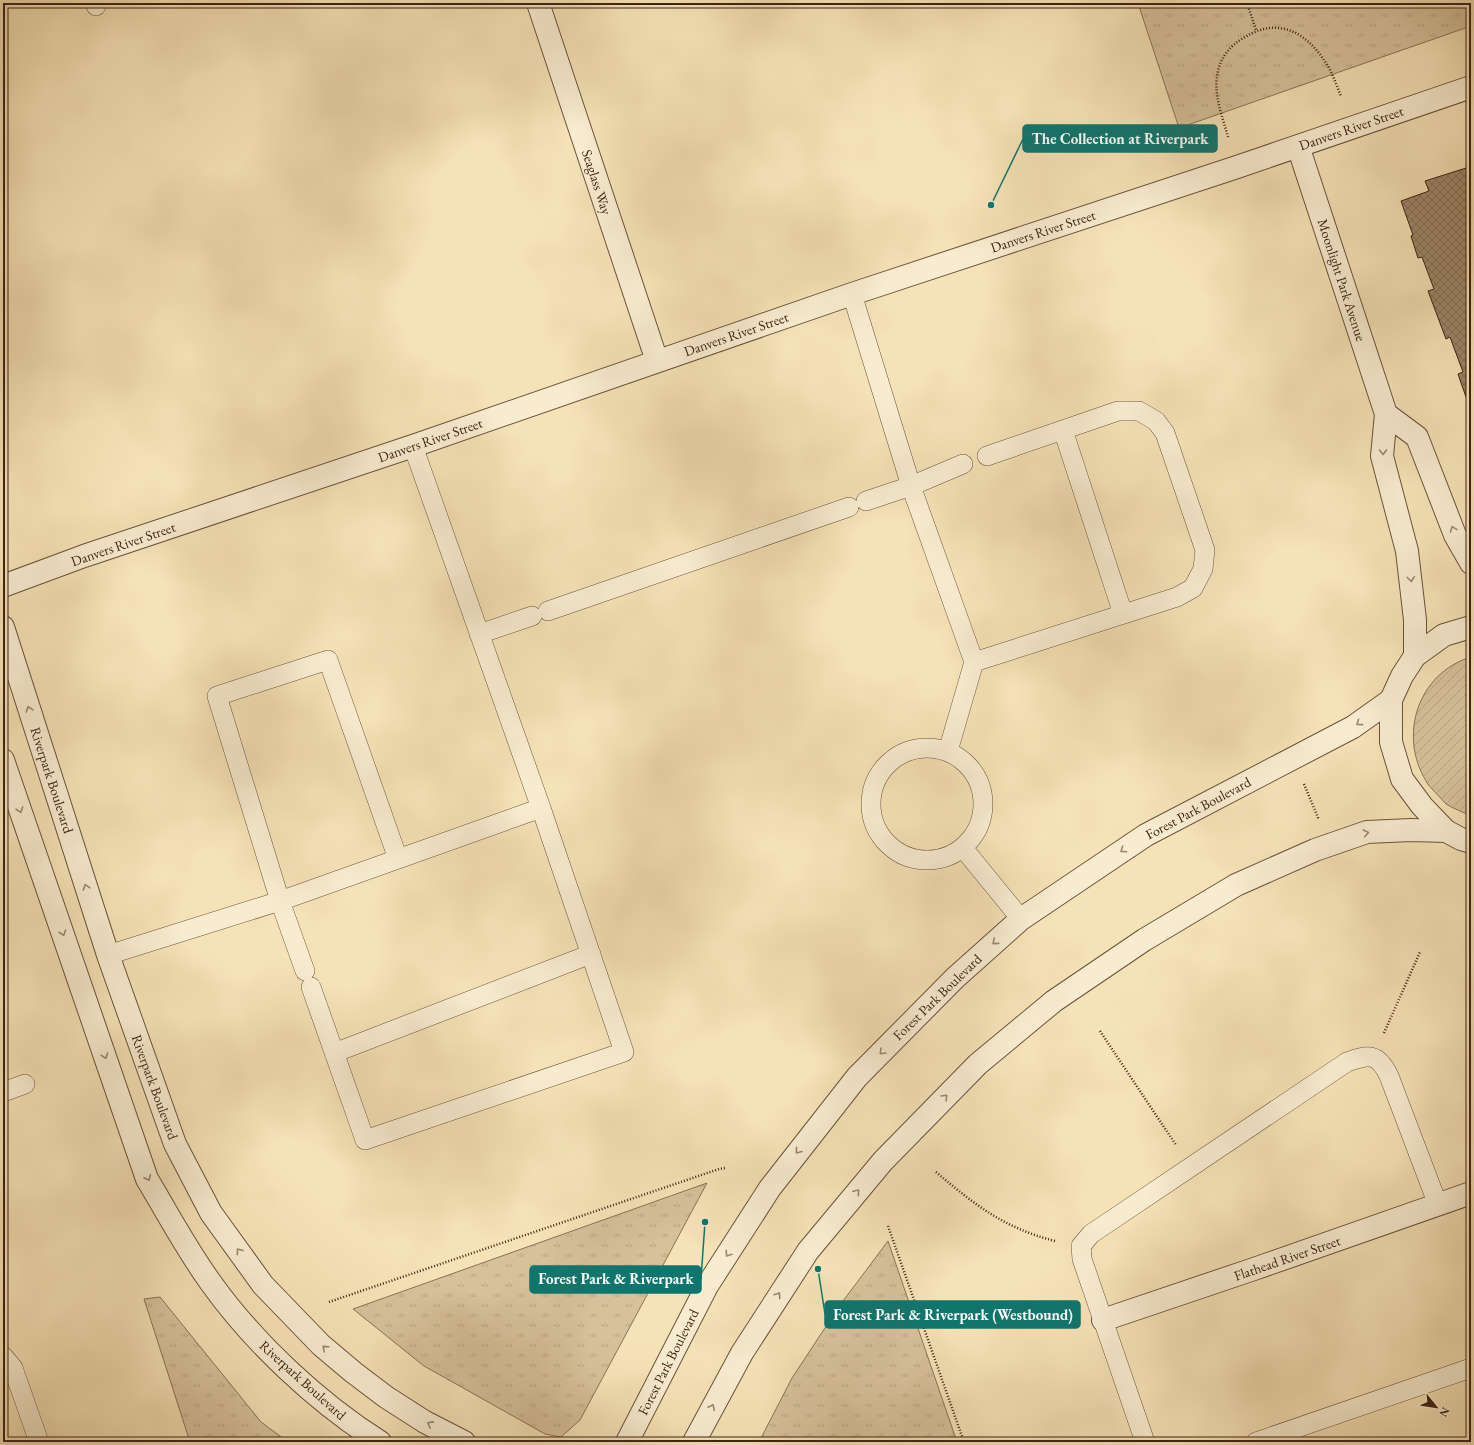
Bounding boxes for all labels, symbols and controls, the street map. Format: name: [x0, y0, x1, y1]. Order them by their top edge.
street label: Danvers River Street: [1296, 101, 1406, 154]
callout: The Collection at Riverpark: [1023, 125, 1217, 152]
text: The Collection at Riverpark: [1031, 129, 1209, 148]
street label: Seaglass Way: [578, 147, 616, 218]
street label: Danvers River Street: [988, 205, 1098, 256]
street label: Moonlight Park Avenue: [1314, 216, 1370, 344]
street label: Danvers River Street: [681, 307, 791, 360]
street label: Danvers River Street: [375, 413, 485, 466]
one-way arrow: [1379, 450, 1387, 456]
street label: Danvers River Street: [68, 517, 178, 570]
one-way arrow: [1449, 525, 1457, 532]
one-way arrow: [1406, 576, 1415, 582]
one-way arrow: [25, 706, 34, 713]
one-way arrow: [1356, 718, 1363, 725]
street label: Riverpark Boulevard: [26, 725, 78, 836]
street label: Forest Park Boulevard: [1142, 772, 1255, 843]
one-way arrow: [16, 806, 24, 813]
one-way arrow: [1363, 830, 1369, 838]
one-way arrow: [1121, 845, 1128, 852]
one-way arrow: [82, 883, 91, 890]
one-way arrow: [58, 929, 66, 936]
one-way arrow: [992, 937, 1000, 944]
street label: Forest Park Boulevard: [889, 949, 986, 1044]
street label: Riverpark Boulevard: [128, 1032, 183, 1143]
one-way arrow: [879, 1047, 887, 1055]
one-way arrow: [100, 1052, 109, 1059]
one-way arrow: [940, 1094, 948, 1102]
one-way arrow: [796, 1147, 803, 1154]
one-way arrow: [143, 1174, 151, 1182]
one-way arrow: [852, 1190, 859, 1197]
street label: Flathead River Street: [1231, 1231, 1343, 1285]
one-way arrow: [236, 1248, 243, 1255]
one-way arrow: [725, 1250, 732, 1257]
callout: Forest Park & Riverpark: [530, 1266, 701, 1293]
text: Forest Park & Riverpark: [538, 1269, 695, 1288]
one-way arrow: [773, 1293, 780, 1300]
callout: Forest Park & Riverpark (Westbound): [825, 1301, 1080, 1328]
street label: Forest Park Boulevard: [633, 1305, 703, 1418]
text: Forest Park & Riverpark (Westbound): [833, 1305, 1073, 1324]
street label: Riverpark Boulevard: [256, 1336, 351, 1424]
one-way arrow: [322, 1345, 330, 1352]
north arrow: [1416, 1387, 1456, 1427]
one-way arrow: [707, 1404, 715, 1412]
text: N: [1436, 1405, 1453, 1419]
one-way arrow: [427, 1421, 434, 1429]

